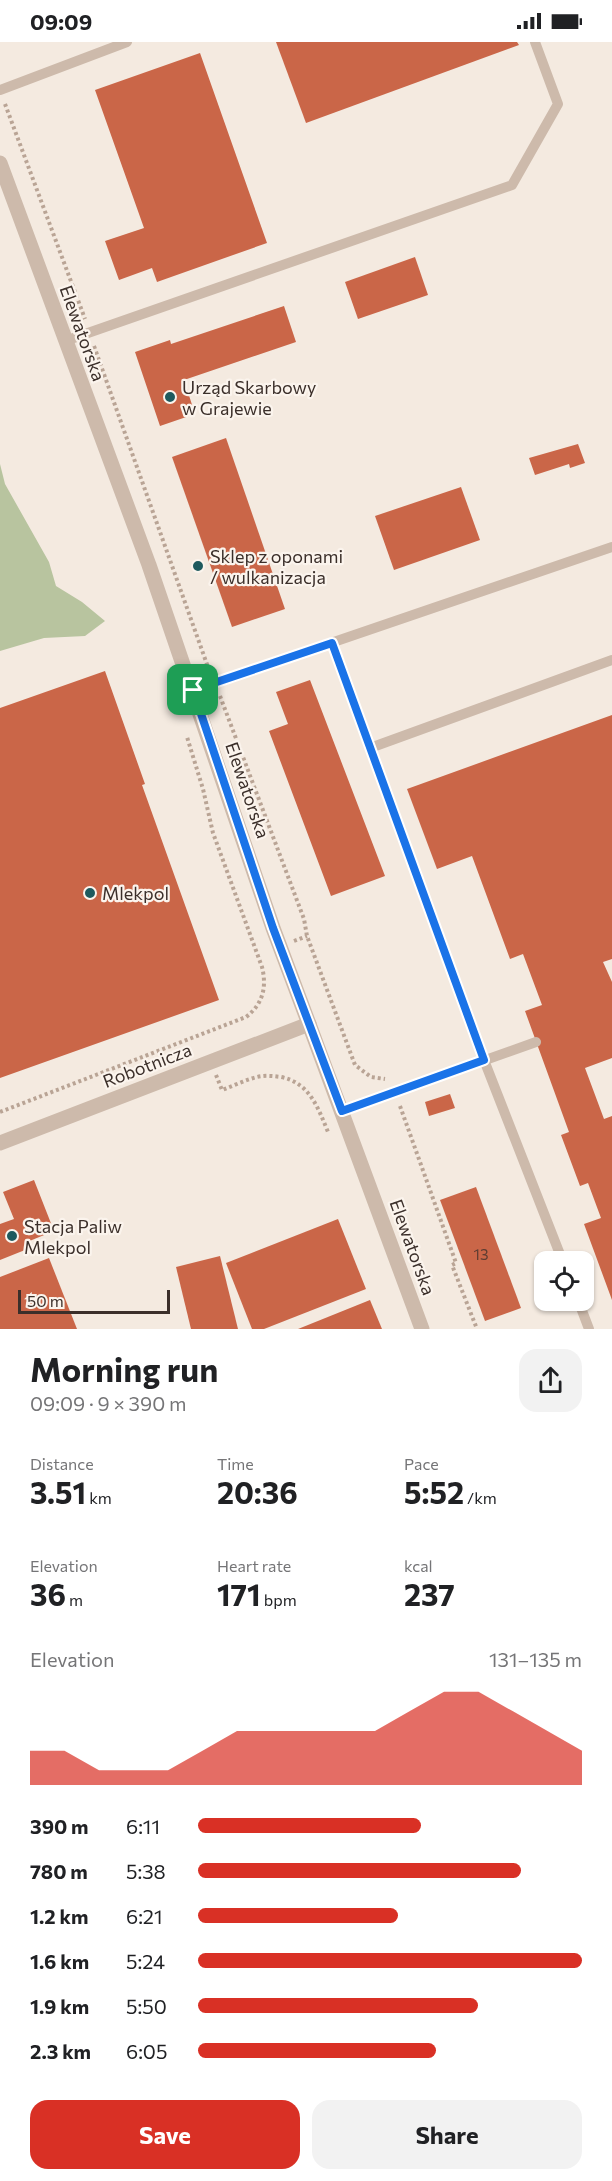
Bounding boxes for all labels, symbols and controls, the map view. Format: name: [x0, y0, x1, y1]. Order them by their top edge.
text: 09:09: [30, 8, 92, 35]
street label: Elewatorska: [55, 282, 111, 384]
place label: Urząd Skarbowy w Grajewie: [182, 376, 316, 419]
marker: Urząd Skarbowy w Grajewie: [163, 390, 177, 404]
place label: Sklep z oponami / wulkanizacja: [210, 545, 343, 588]
marker: Sklep z oponami / wulkanizacja: [191, 559, 205, 573]
pin: [167, 664, 218, 715]
icon: arrive: [176, 673, 209, 706]
street label: Elewatorska: [221, 739, 275, 841]
place label: Mlekpol: [102, 882, 169, 904]
marker: Mlekpol: [83, 886, 97, 900]
street label: Robotnicza: [100, 1038, 194, 1092]
street label: Elewatorska: [385, 1196, 441, 1298]
place label: Stacja Paliw Mlekpol: [24, 1215, 122, 1258]
marker: Stacja Paliw Mlekpol: [5, 1229, 19, 1243]
house number: 13: [474, 1245, 488, 1263]
map controls: [534, 1251, 594, 1311]
button: locate: [534, 1251, 594, 1311]
scale bar: [18, 1287, 170, 1314]
text: 50 m: [27, 1291, 64, 1310]
text: Morning run: [30, 1348, 218, 1389]
button: share: [519, 1349, 582, 1412]
text: 09:09 · 9 × 390 m: [30, 1391, 186, 1415]
text: Distance: [30, 1454, 94, 1473]
text: Time: [217, 1454, 254, 1473]
text: Pace: [404, 1454, 439, 1473]
text: 3.51: [30, 1473, 86, 1510]
text: 20:36: [217, 1473, 298, 1510]
text: 5:52: [404, 1473, 464, 1510]
text: km: [86, 1488, 112, 1507]
text: /km: [464, 1488, 497, 1507]
text: Elevation: [30, 1556, 98, 1575]
text: Heart rate: [217, 1556, 291, 1575]
text: kcal: [404, 1556, 433, 1575]
text: 36: [30, 1575, 66, 1612]
text: 171: [217, 1575, 261, 1612]
text: 237: [404, 1575, 455, 1612]
text: m: [66, 1590, 83, 1609]
text: bpm: [261, 1590, 297, 1609]
text: Elevation: [30, 1647, 115, 1671]
text: 131–135 m: [489, 1647, 582, 1671]
text: 390 m: [30, 1814, 89, 1838]
text: 6:11: [126, 1814, 160, 1838]
text: 780 m: [30, 1859, 88, 1883]
text: 5:38: [126, 1859, 166, 1883]
text: 1.2 km: [30, 1904, 88, 1928]
text: 6:21: [126, 1904, 163, 1928]
text: 1.6 km: [30, 1949, 89, 1973]
text: 5:24: [126, 1949, 165, 1973]
text: 1.9 km: [30, 1994, 89, 2018]
text: 5:50: [126, 1994, 167, 2018]
text: 2.3 km: [30, 2039, 91, 2063]
text: 6:05: [126, 2039, 167, 2063]
button: Save: [30, 2100, 300, 2169]
button: Share: [312, 2100, 582, 2169]

